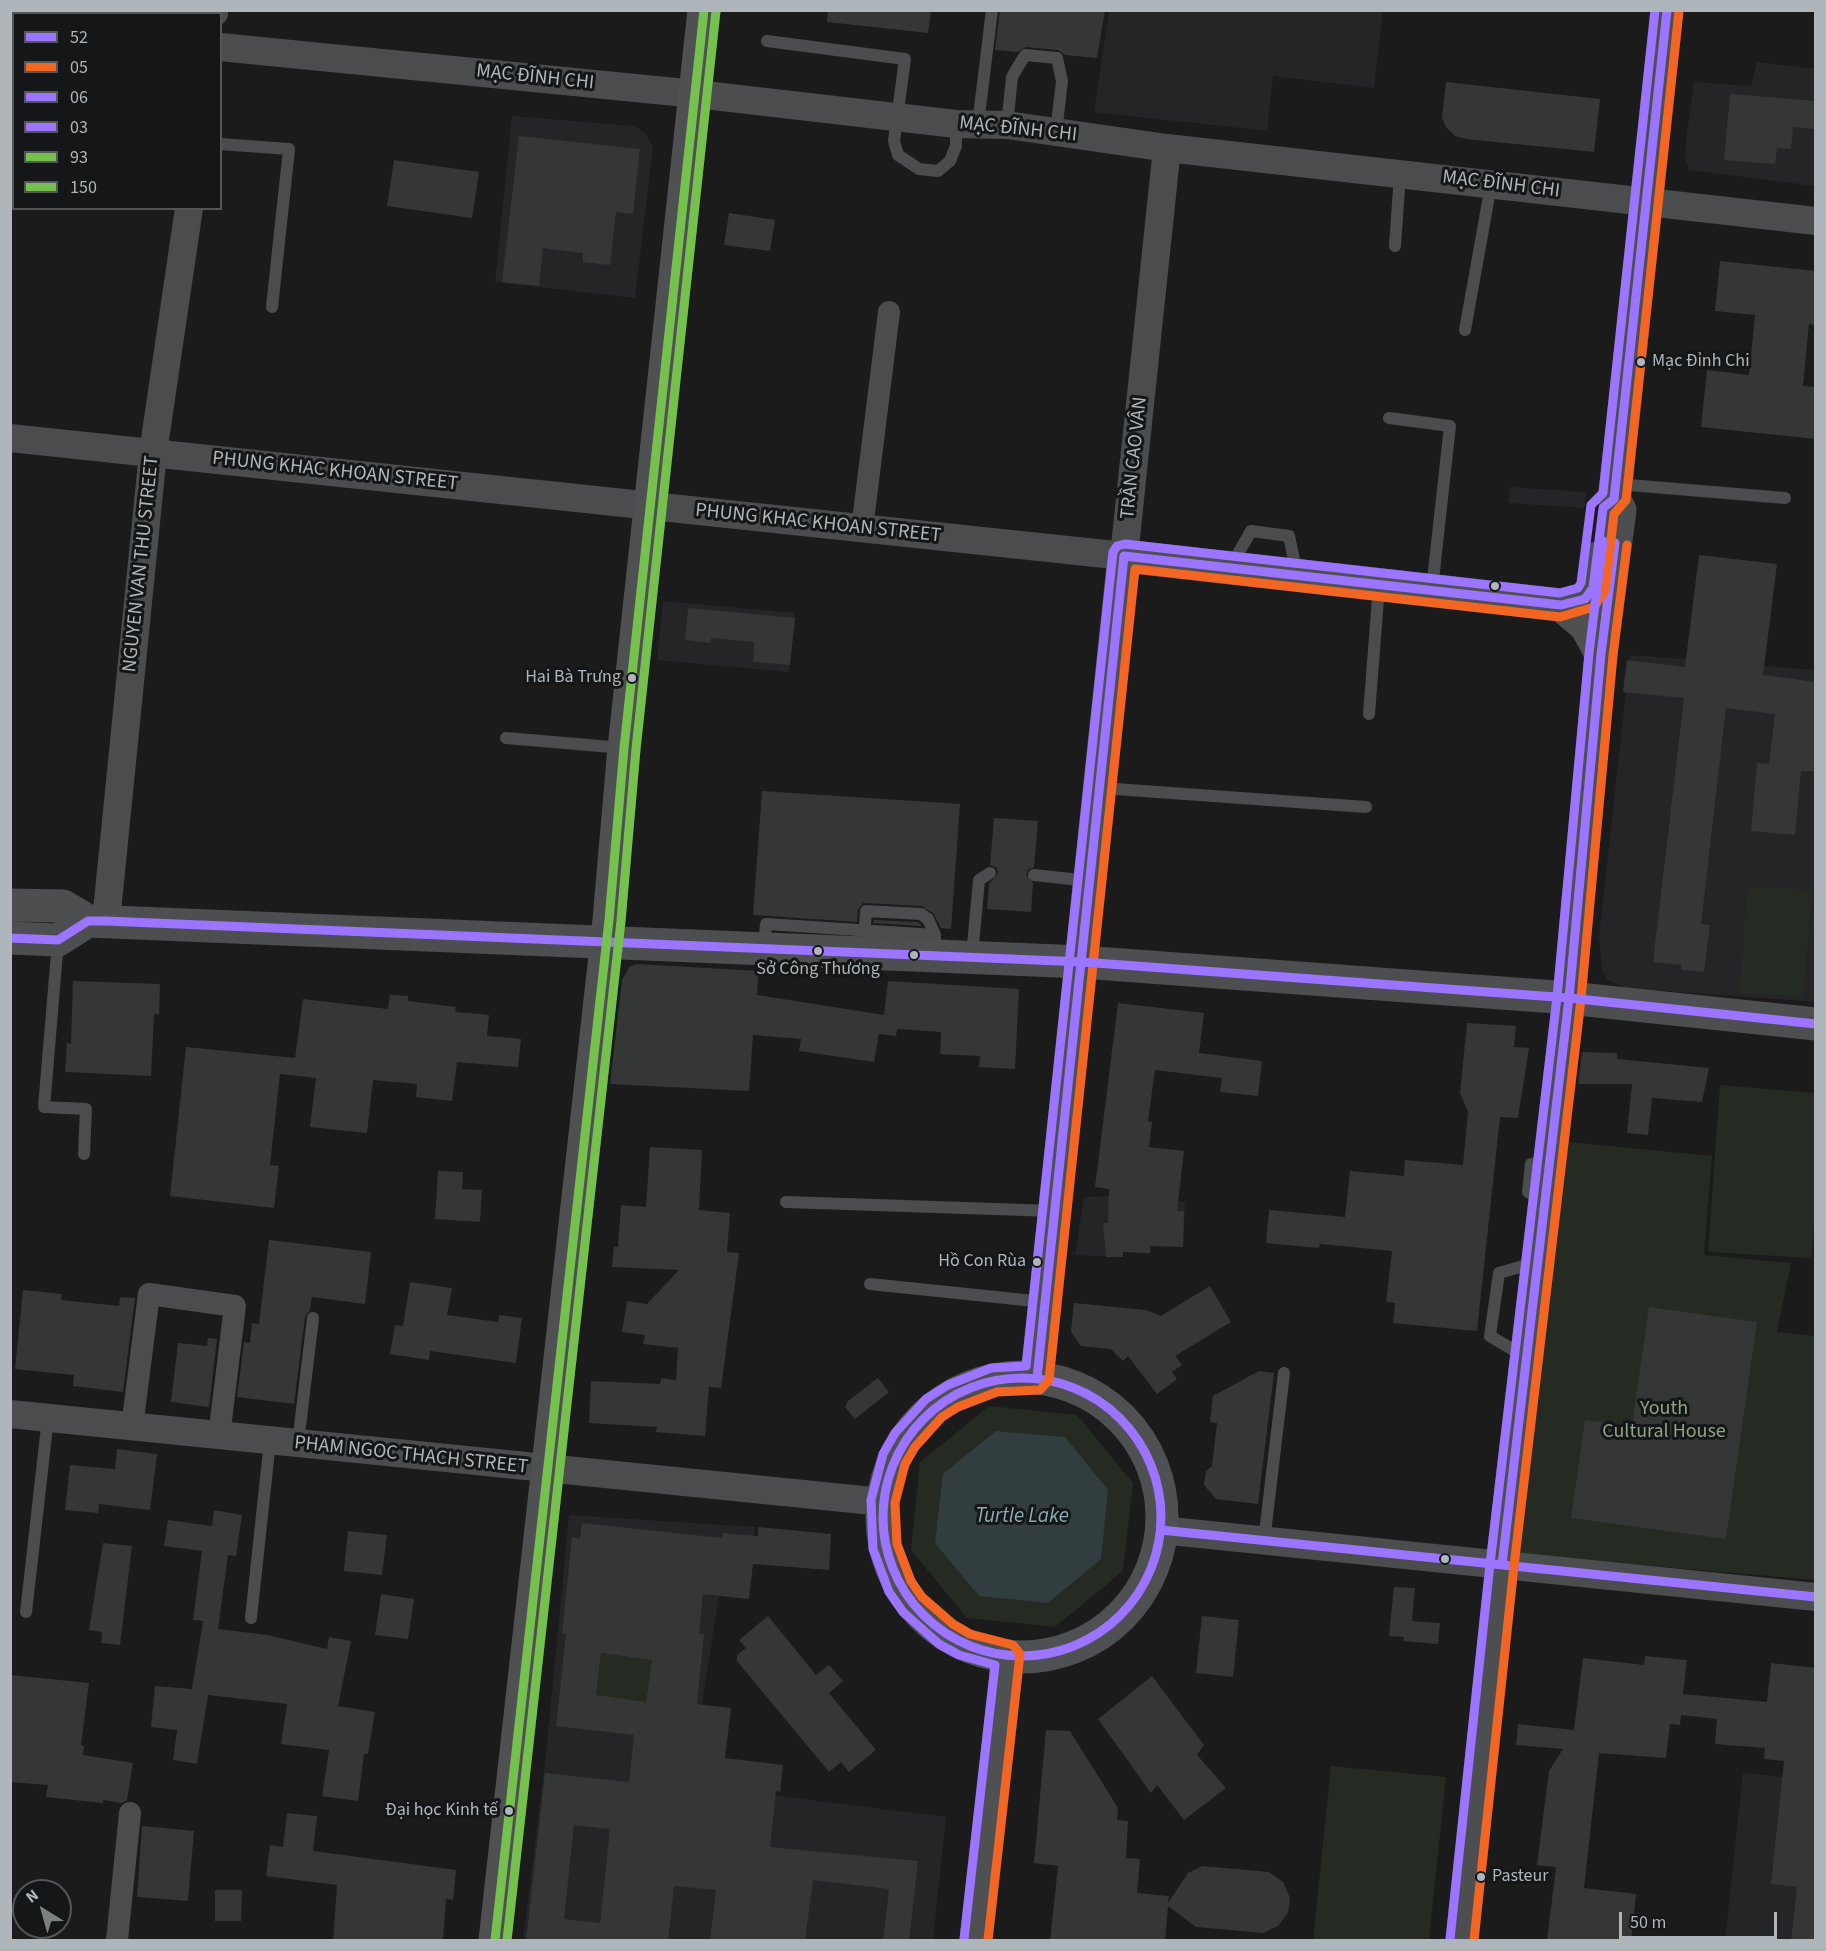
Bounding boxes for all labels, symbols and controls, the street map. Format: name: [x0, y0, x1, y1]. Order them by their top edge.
legend: [12, 12, 222, 210]
text: 52: [70, 25, 88, 50]
text: 05: [70, 55, 88, 80]
street label: MẠC ĐĨNH CHI: [475, 60, 595, 96]
text: 06: [70, 85, 88, 110]
street label: MẠC ĐĨNH CHI: [958, 112, 1078, 148]
text: 03: [70, 115, 88, 140]
text: 93: [70, 145, 88, 170]
street label: MẠC ĐĨNH CHI: [1441, 166, 1561, 204]
text: 150: [70, 175, 97, 200]
place label: Mạc Đỉnh Chi: [1652, 351, 1750, 373]
marker: Mạc Đỉnh Chi: [1635, 356, 1647, 368]
street label: TRẦN CAO VÂN: [1117, 396, 1153, 520]
street label: PHUNG KHAC KHOAN STREET: [211, 447, 459, 497]
street label: NGUYEN VAN THU STREET: [119, 455, 165, 673]
street label: PHUNG KHAC KHOAN STREET: [694, 499, 942, 549]
unlabelled marker: [1489, 580, 1501, 592]
place label: Hai Bà Trưng: [525, 667, 621, 689]
marker: Hai Bà Trưng: [626, 672, 638, 684]
marker: Sở Công Thương: [812, 945, 824, 957]
unlabelled marker: [908, 949, 920, 961]
place label: Sở Công Thương: [756, 959, 880, 981]
place label: Hồ Con Rùa: [938, 1251, 1026, 1273]
marker: Hồ Con Rùa: [1031, 1256, 1043, 1268]
park label: Youth Cultural House: [1602, 1398, 1726, 1445]
street label: PHAM NGOC THACH STREET: [293, 1432, 529, 1480]
water label: Turtle Lake: [975, 1504, 1069, 1530]
unlabelled marker: [1439, 1553, 1451, 1565]
place label: Đại học Kinh tế: [385, 1800, 498, 1822]
marker: Đại học Kinh tế: [503, 1805, 515, 1817]
place label: Pasteur: [1492, 1866, 1548, 1888]
marker: Pasteur: [1475, 1871, 1487, 1883]
north arrow: [12, 1879, 72, 1939]
text: N: [21, 1884, 43, 1908]
scale bar: [1622, 1900, 1780, 1938]
text: 50 m: [1630, 1910, 1666, 1935]

